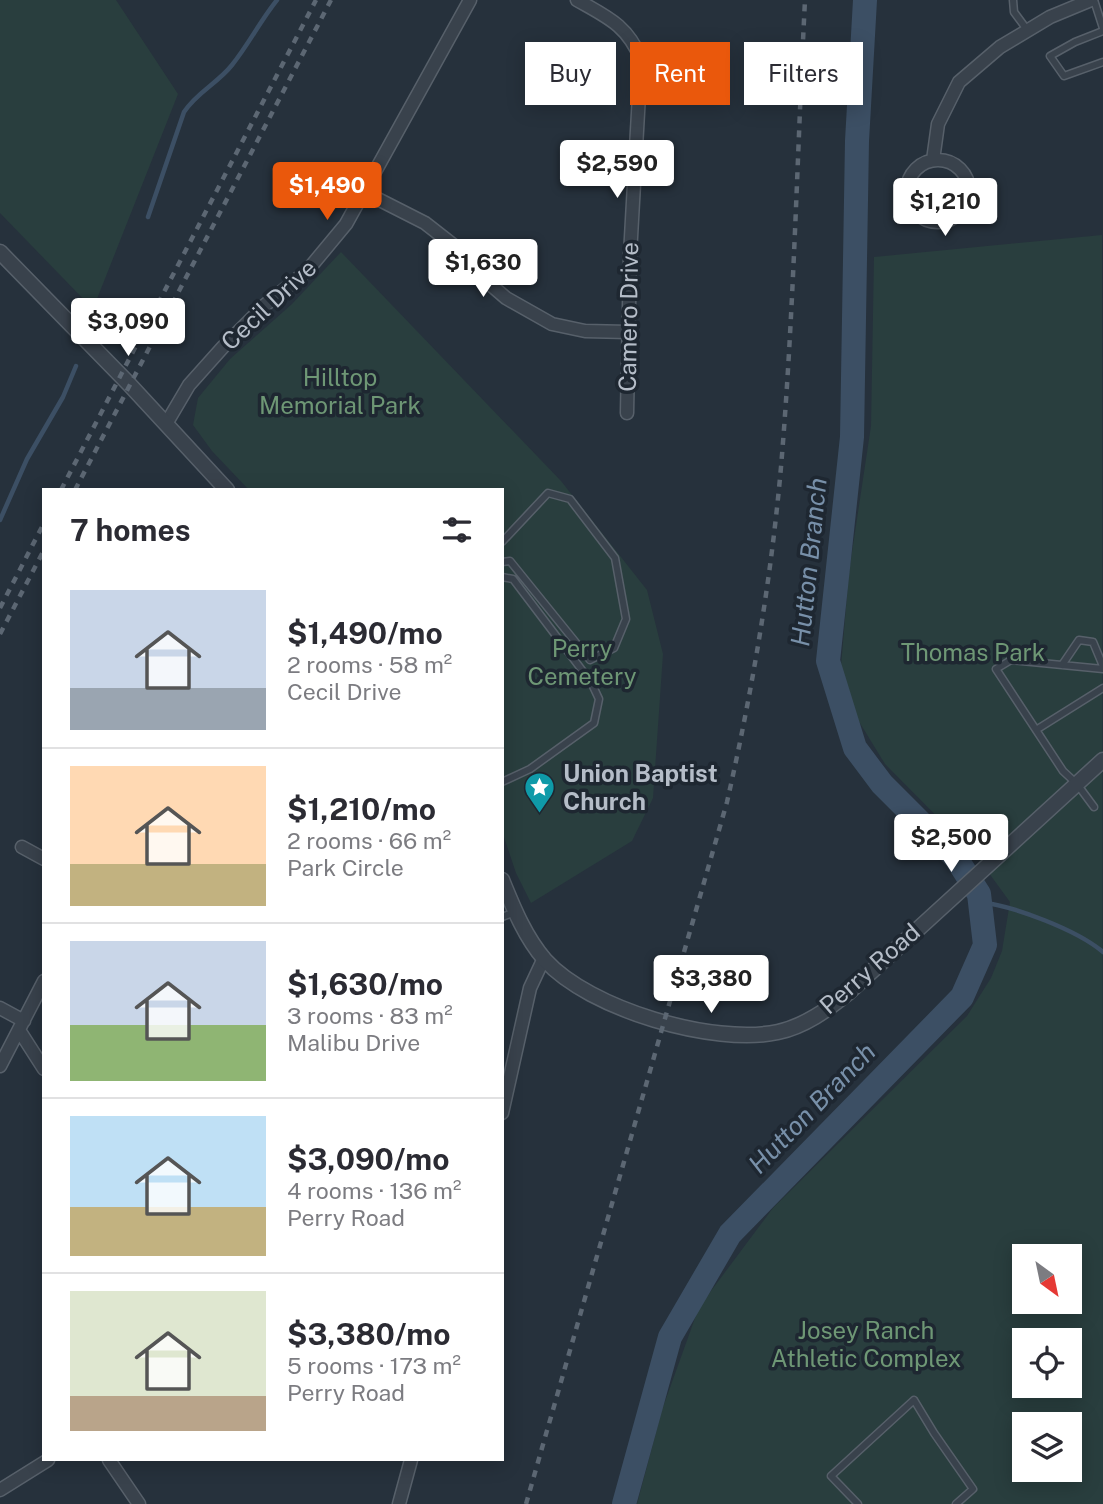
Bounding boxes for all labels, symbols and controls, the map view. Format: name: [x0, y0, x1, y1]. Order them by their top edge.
chip: Buy: [525, 42, 616, 105]
chip: Rent: [630, 42, 730, 105]
chip: Filters: [744, 42, 863, 105]
pin: $2,590: [560, 140, 674, 200]
text: $2,590: [576, 149, 658, 176]
pin: $1,490: [270, 162, 384, 222]
text: $1,490: [289, 171, 365, 198]
pin: $1,210: [888, 178, 1002, 238]
text: $1,210: [909, 187, 981, 214]
pin: $1,630: [426, 240, 540, 299]
street label: Camero Drive: [613, 242, 643, 392]
text: $1,630: [444, 248, 522, 275]
street label: Cecil Drive: [215, 253, 322, 355]
pin: $3,090: [71, 298, 185, 358]
text: $3,090: [87, 307, 169, 334]
park label: Hilltop Memorial Park: [259, 363, 421, 419]
water label: Hutton Branch: [784, 476, 833, 648]
icon: filters: [438, 511, 476, 549]
text: 7 homes: [70, 512, 191, 548]
text: $1,490/mo: [287, 615, 443, 651]
icon: home: [126, 618, 210, 702]
park label: Perry Cemetery: [527, 634, 637, 690]
park label: Thomas Park: [901, 638, 1045, 666]
text: 2 rooms · 58 m²: [287, 651, 452, 678]
text: Cecil Drive: [287, 678, 402, 705]
place label: Union Baptist Church: [563, 759, 718, 815]
place icon: Union Baptist Church: [523, 771, 557, 815]
text: $1,210/mo: [287, 791, 436, 827]
icon: home: [126, 794, 210, 878]
pin: $2,500: [894, 814, 1008, 874]
text: $2,500: [910, 823, 992, 850]
text: 2 rooms · 66 m²: [287, 827, 451, 854]
text: Park Circle: [287, 854, 404, 881]
street label: Perry Road: [814, 917, 925, 1019]
pin: $3,380: [654, 956, 768, 1015]
text: $3,380: [670, 964, 752, 991]
text: $1,630/mo: [287, 966, 443, 1002]
icon: home: [126, 969, 210, 1053]
text: 3 rooms · 83 m²: [287, 1002, 453, 1029]
text: Malibu Drive: [287, 1029, 420, 1056]
water label: Hutton Branch: [742, 1036, 882, 1179]
text: $3,090/mo: [287, 1141, 450, 1177]
icon: home: [126, 1144, 210, 1228]
text: 4 rooms · 136 m²: [287, 1177, 461, 1204]
text: Perry Road: [287, 1204, 405, 1231]
north arrow: [1012, 1244, 1082, 1314]
map controls: [1012, 1244, 1082, 1482]
text: $3,380/mo: [287, 1316, 450, 1352]
park label: Josey Ranch Athletic Complex: [771, 1316, 961, 1372]
icon: home: [126, 1319, 210, 1403]
button: locate: [1012, 1328, 1082, 1398]
text: 5 rooms · 173 m²: [287, 1352, 461, 1379]
text: Perry Road: [287, 1379, 405, 1406]
button: layers: [1012, 1412, 1082, 1482]

